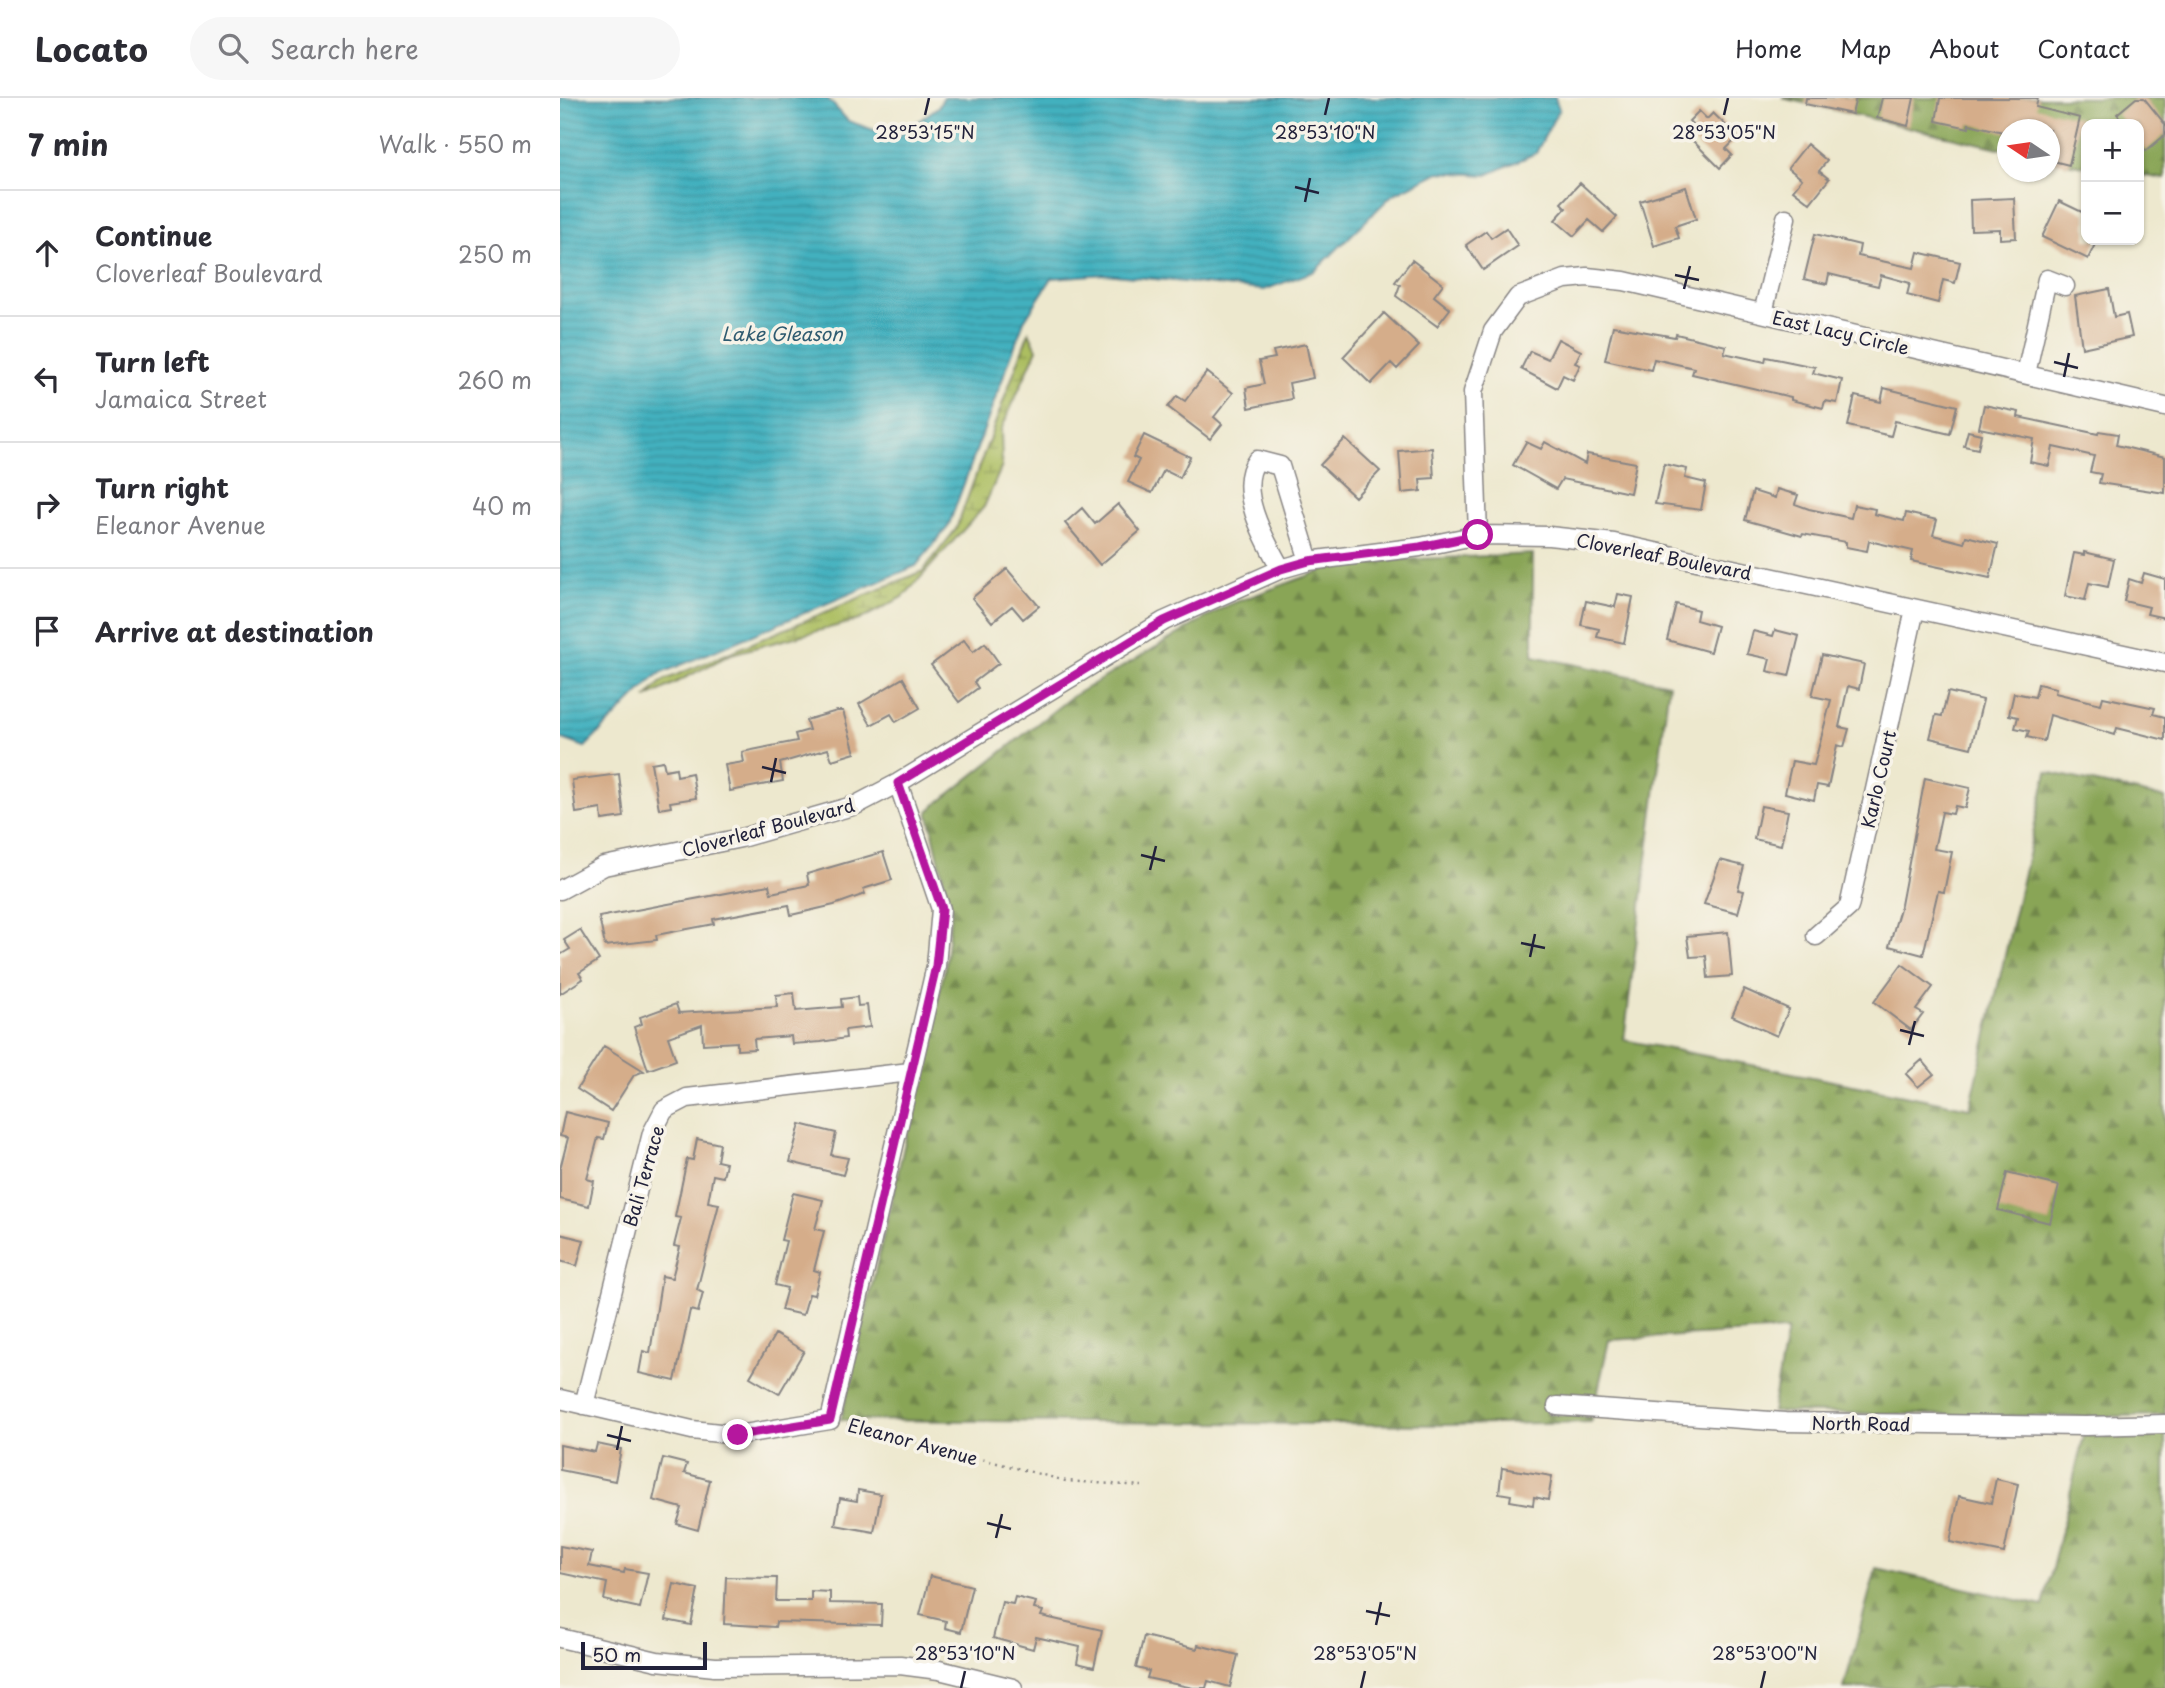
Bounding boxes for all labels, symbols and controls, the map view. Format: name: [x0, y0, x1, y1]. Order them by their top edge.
search box: [190, 17, 680, 80]
text: Locato: [35, 23, 148, 73]
icon: search: [214, 29, 252, 67]
text: Search here: [270, 29, 419, 68]
text: Home: [1735, 30, 1802, 66]
text: Map: [1840, 30, 1891, 66]
text: About: [1929, 30, 1999, 66]
text: Contact: [2037, 30, 2130, 66]
text: 28°53'15"N: [875, 118, 975, 145]
text: 28°53'10"N: [1274, 118, 1376, 145]
text: 28°53'05"N: [1672, 118, 1776, 145]
north arrow: [1997, 119, 2060, 182]
map controls: [2081, 119, 2144, 245]
button: +: [2081, 119, 2144, 182]
text: 7 min: [28, 121, 109, 166]
text: Walk · 550 m: [379, 126, 532, 161]
button: −: [2081, 182, 2144, 245]
text: Continue: [95, 216, 212, 255]
icon: ahead: [28, 234, 66, 272]
text: 250 m: [458, 236, 532, 271]
text: Cloverleaf Boulevard: [95, 255, 323, 290]
street label: East Lacy Circle: [1770, 303, 1912, 361]
water label: Lake Gleason: [721, 319, 844, 347]
text: Turn left: [95, 342, 210, 381]
icon: left: [28, 360, 66, 398]
text: 260 m: [457, 362, 532, 397]
text: Jamaica Street: [95, 381, 267, 416]
text: Turn right: [95, 468, 229, 507]
icon: right: [28, 486, 66, 524]
text: 40 m: [472, 488, 532, 523]
text: Eleanor Avenue: [95, 507, 266, 542]
route start: [1462, 519, 1493, 550]
street label: Cloverleaf Boulevard: [1574, 526, 1754, 586]
icon: arrive: [28, 612, 66, 650]
text: Arrive at destination: [95, 612, 374, 651]
street label: Karlo Court: [1854, 727, 1902, 831]
street label: Cloverleaf Boulevard: [678, 791, 858, 863]
street label: Bali Terrace: [616, 1122, 670, 1230]
street label: North Road: [1811, 1409, 1911, 1437]
street label: Eleanor Avenue: [845, 1411, 981, 1471]
route end: [722, 1419, 753, 1450]
scale bar: [581, 1639, 707, 1671]
text: 28°53'10"N: [914, 1639, 1016, 1666]
text: 28°53'05"N: [1313, 1639, 1417, 1666]
text: 28°53'00"N: [1712, 1639, 1818, 1666]
text: 50 m: [592, 1640, 641, 1668]

